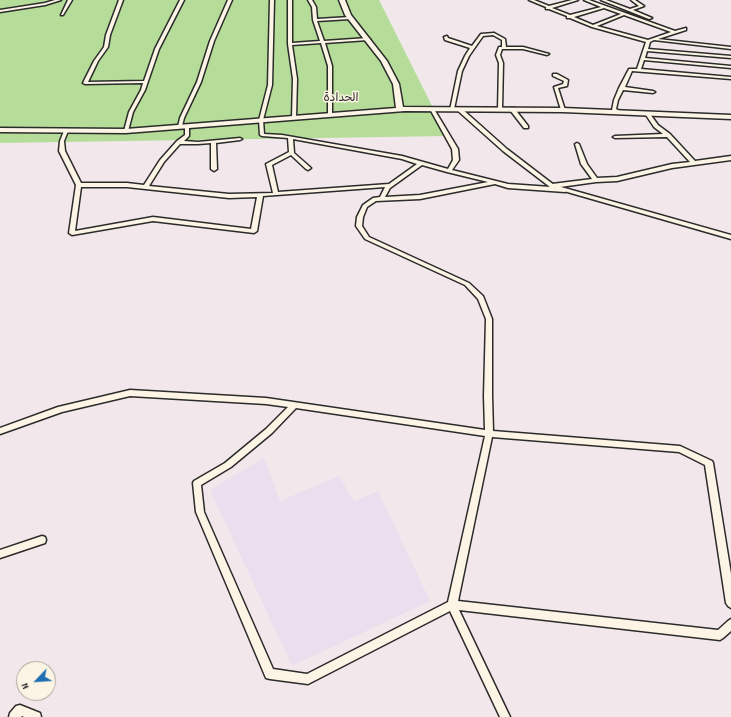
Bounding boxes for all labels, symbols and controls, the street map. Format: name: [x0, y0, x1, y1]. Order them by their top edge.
district label: الحدادة: [324, 92, 358, 106]
north arrow: [16, 661, 56, 701]
text: N: [18, 680, 34, 691]

